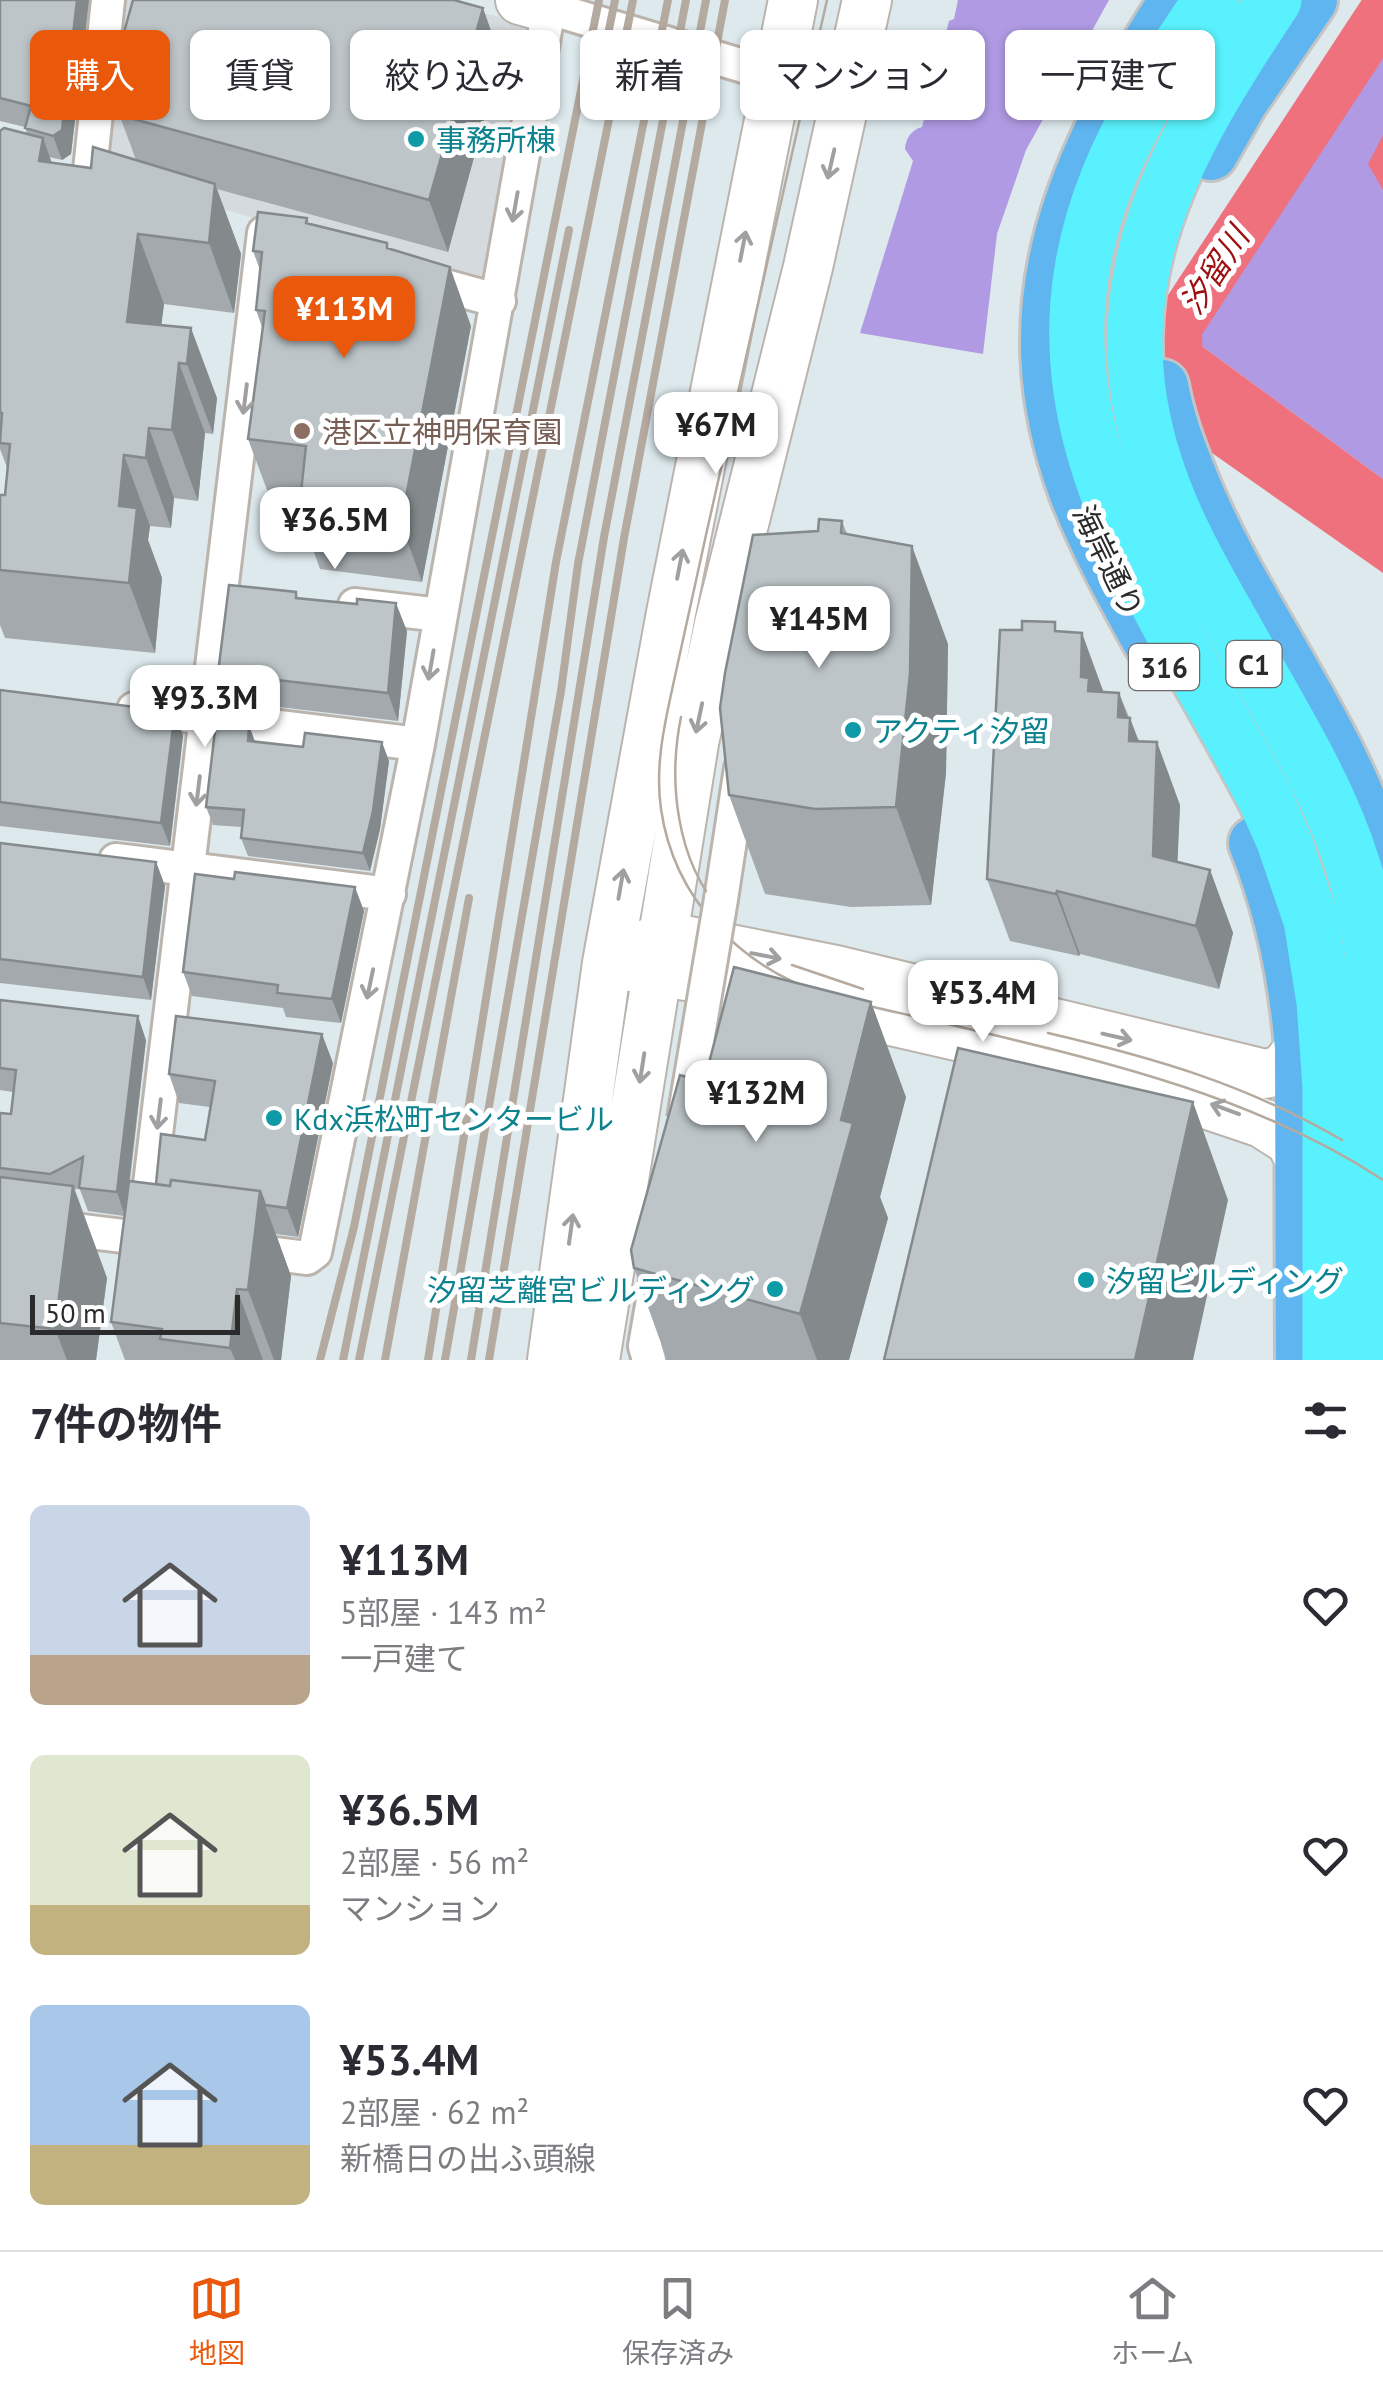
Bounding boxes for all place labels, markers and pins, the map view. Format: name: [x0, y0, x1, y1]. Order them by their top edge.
place label: 事務所棟: [436, 120, 556, 159]
marker: 事務所棟: [405, 128, 427, 150]
pin: ¥113M: [274, 276, 414, 361]
pin: ¥67M: [657, 392, 775, 477]
place label: 港区立神明保育園: [322, 412, 562, 451]
marker: 港区立神明保育園: [291, 420, 313, 442]
pin: ¥36.5M: [254, 487, 416, 572]
pin: ¥145M: [749, 586, 889, 671]
pin: ¥93.3M: [124, 665, 286, 750]
place label: アクティ汐留: [873, 711, 1050, 750]
marker: アクティ汐留: [842, 719, 864, 741]
pin: ¥53.4M: [902, 960, 1064, 1045]
pin: ¥132M: [686, 1060, 826, 1145]
place label: Kdx浜松町センタービル: [294, 1099, 614, 1138]
marker: Kdx浜松町センタービル: [263, 1107, 285, 1129]
place label: 汐留ビルディング: [1106, 1261, 1344, 1300]
marker: 汐留ビルディング: [1075, 1269, 1097, 1291]
place label: 汐留芝離宮ビルディング: [427, 1270, 755, 1309]
marker: 汐留芝離宮ビルディング: [764, 1278, 786, 1300]

